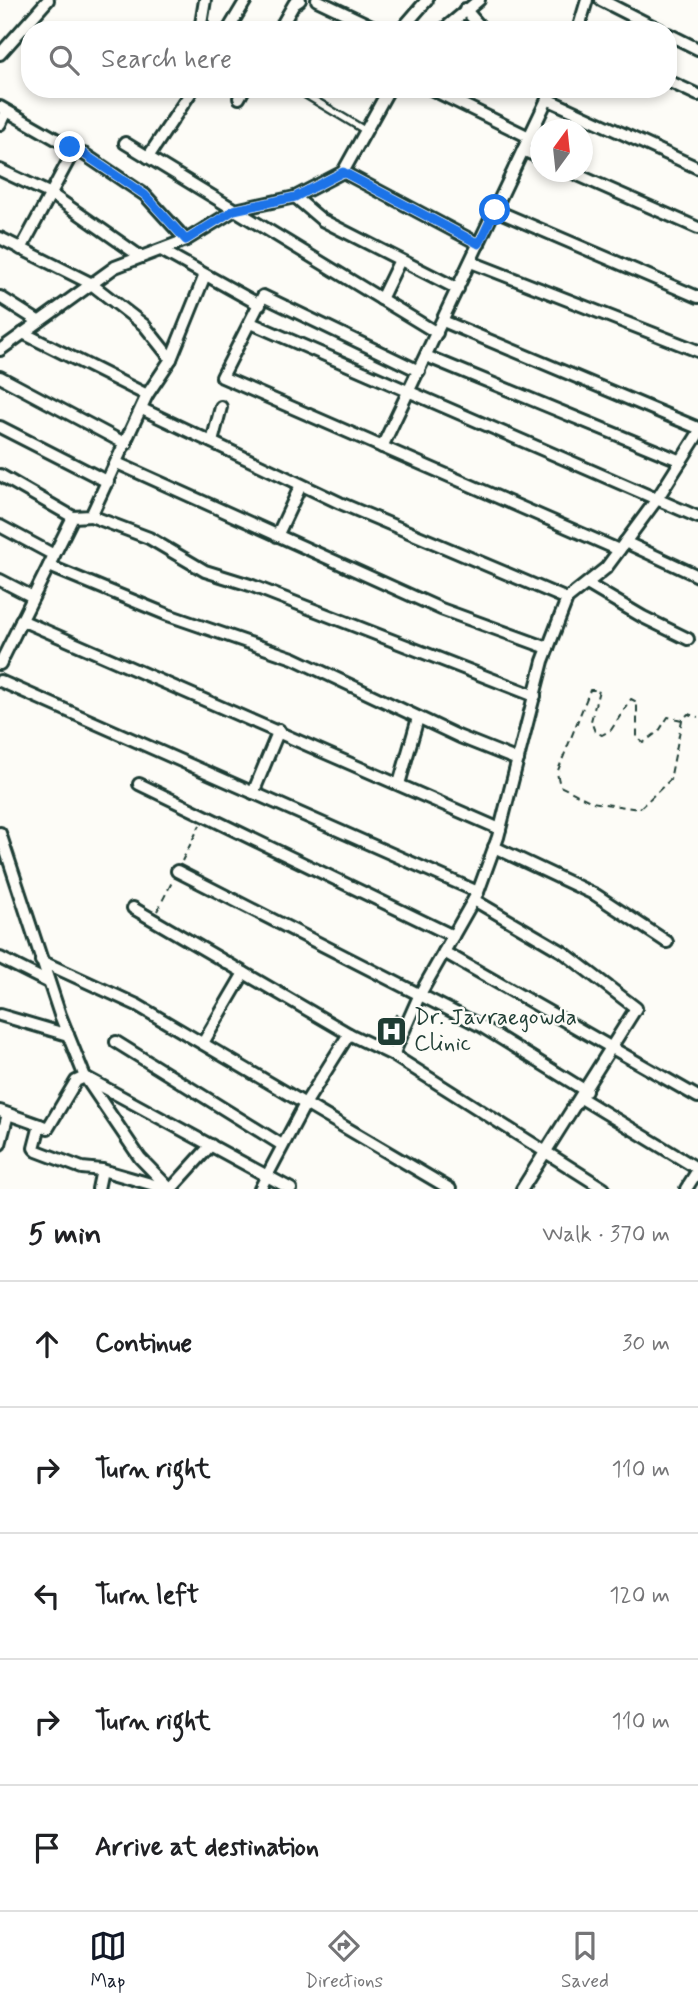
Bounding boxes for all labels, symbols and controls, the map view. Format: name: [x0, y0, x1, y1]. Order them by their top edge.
search box: [21, 21, 677, 98]
icon: search: [45, 41, 83, 79]
text: Search here: [101, 43, 232, 77]
north arrow: [530, 119, 593, 182]
route end: [54, 131, 85, 162]
route start: [479, 194, 510, 225]
place label: Dr. Javraegowda Clinic: [414, 1003, 577, 1059]
hospital icon: Dr. Javraegowda Clinic: [374, 1014, 408, 1048]
text: 5 min: [28, 1215, 102, 1254]
text: Walk · 370 m: [542, 1220, 670, 1250]
icon: ahead: [28, 1325, 66, 1363]
text: Continue: [95, 1327, 192, 1361]
text: 30 m: [622, 1329, 670, 1359]
icon: right: [28, 1451, 66, 1489]
text: Turn right: [95, 1453, 211, 1487]
text: 110 m: [611, 1455, 670, 1485]
icon: left: [28, 1577, 66, 1615]
text: Turn left: [95, 1579, 199, 1613]
text: 120 m: [609, 1581, 670, 1611]
icon: right: [28, 1703, 66, 1741]
text: Turn right: [95, 1705, 211, 1739]
text: 110 m: [611, 1707, 670, 1737]
icon: arrive: [28, 1829, 66, 1867]
text: Arrive at destination: [95, 1831, 319, 1865]
tab: Map: [89, 1927, 127, 1994]
tab: Directions: [305, 1927, 383, 1994]
tab: Saved: [561, 1927, 609, 1994]

